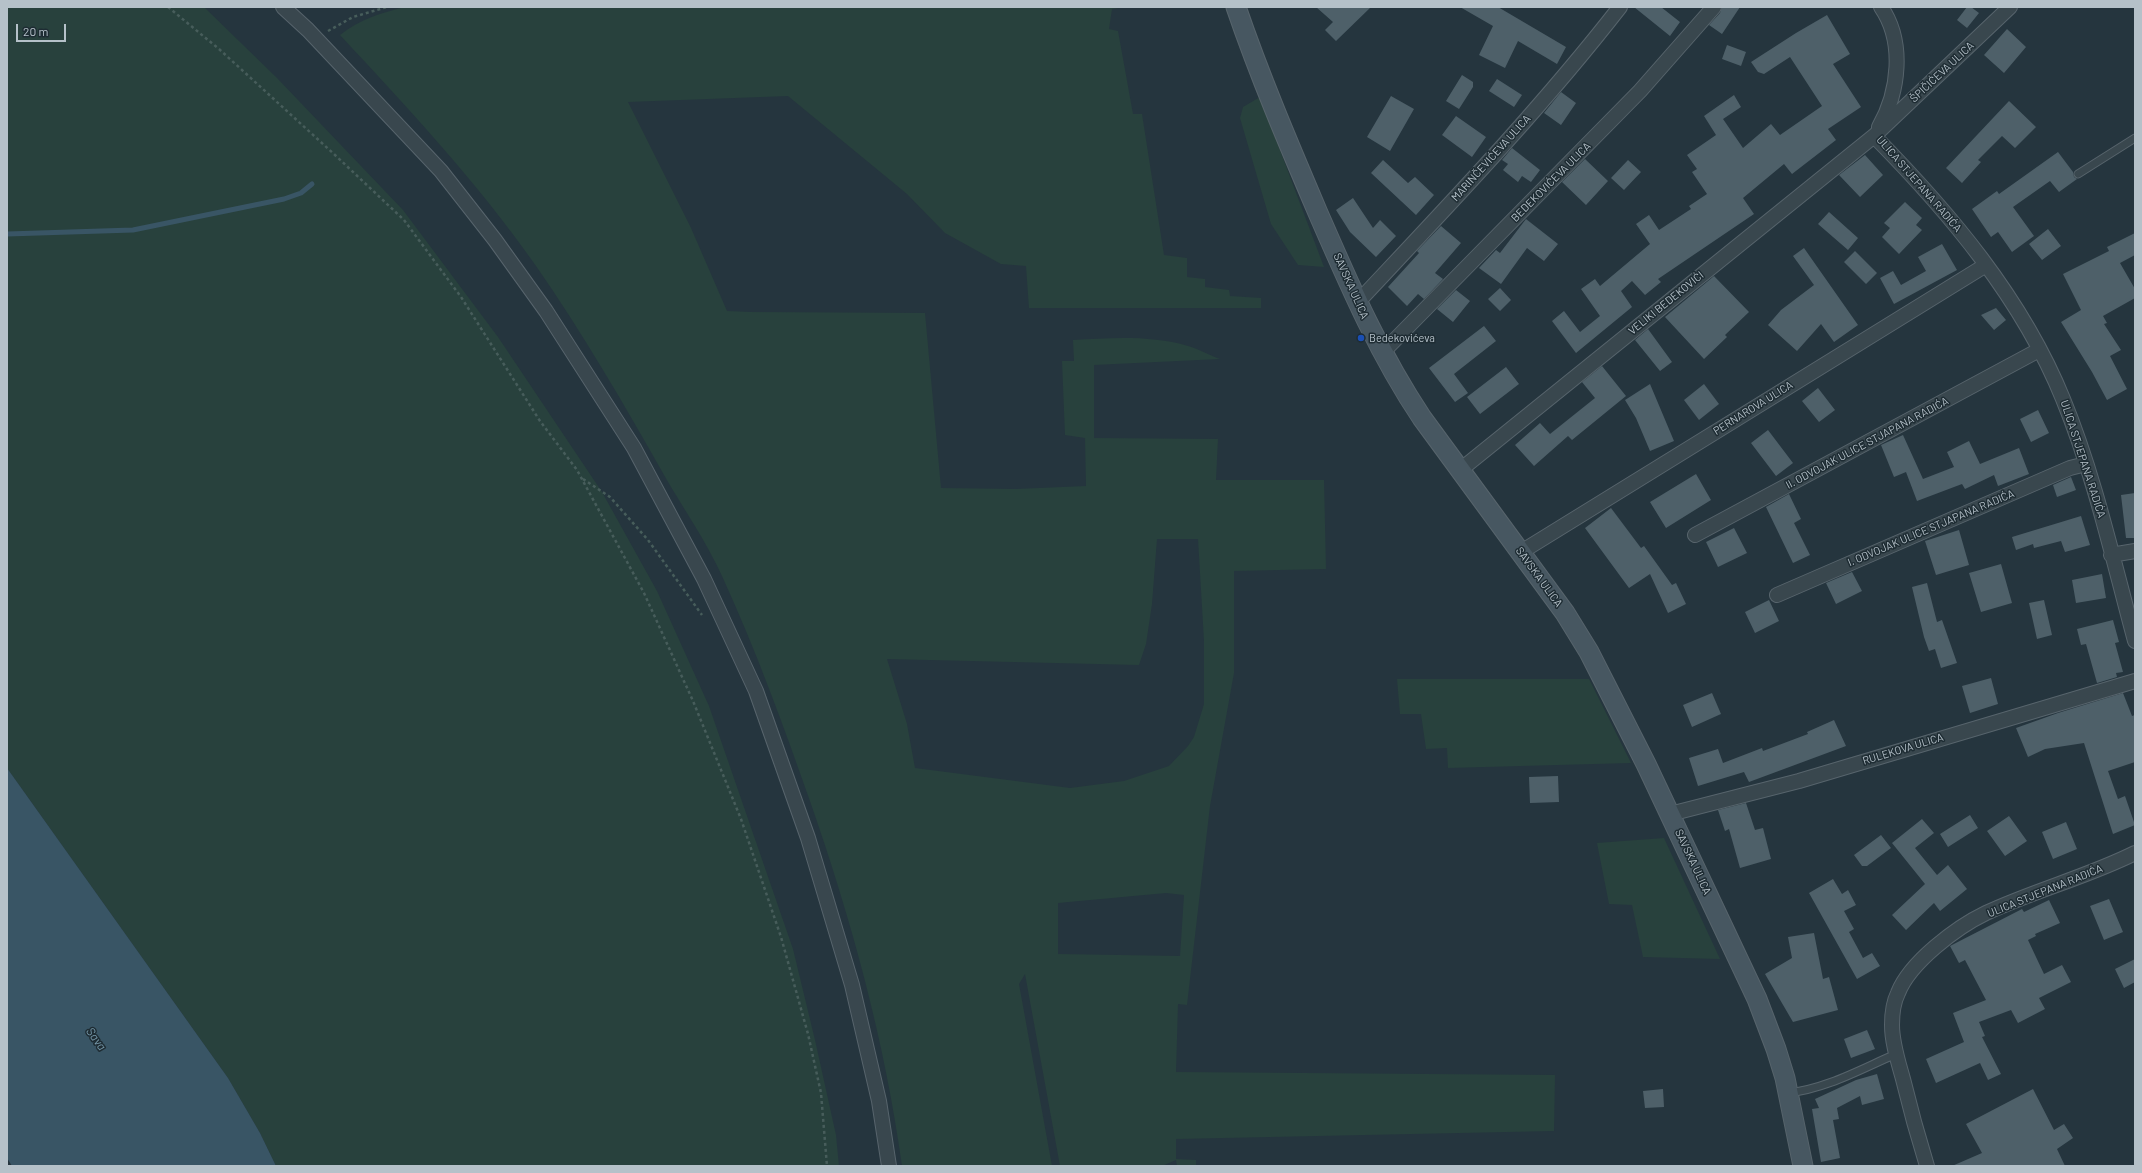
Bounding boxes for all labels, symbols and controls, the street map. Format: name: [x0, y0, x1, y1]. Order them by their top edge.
scale bar: [18, 16, 68, 42]
text: 20 m: [23, 24, 49, 38]
street label: ŠPIČIĆEVA ULICA: [1907, 39, 1977, 105]
street label: MARINČEVIĆEVA ULICA: [1449, 112, 1533, 204]
street label: ULICA STJEPANA RADIĆA: [1874, 133, 1964, 235]
street label: BEDEKOVIĆEVA ULICA: [1508, 139, 1594, 225]
street label: SAVSKA ULICA: [1331, 251, 1371, 321]
street label: VELIKI BEDEKOVIĆI: [1626, 269, 1706, 337]
place label: Bedekovićeva: [1369, 331, 1435, 345]
marker: Bedekovićeva: [1356, 333, 1366, 343]
street label: PERNAROVA ULICA: [1711, 378, 1795, 438]
street label: II. ODVOJAK ULICE STJAPANA RADIĆA: [1783, 394, 1951, 492]
street label: ULICA STJEPANA RADIĆA: [2058, 398, 2108, 520]
street label: I. ODVOJAK ULICE STJAPANA RADIĆA: [1846, 487, 2016, 569]
street label: SAVSKA ULICA: [1513, 544, 1565, 610]
street label: RULEKOVA ULICA: [1861, 730, 1945, 768]
street label: SAVSKA ULICA: [1672, 827, 1714, 897]
street label: ULICA STJEPANA RADIĆA: [1985, 862, 2105, 920]
water label: Sava: [83, 1025, 109, 1053]

